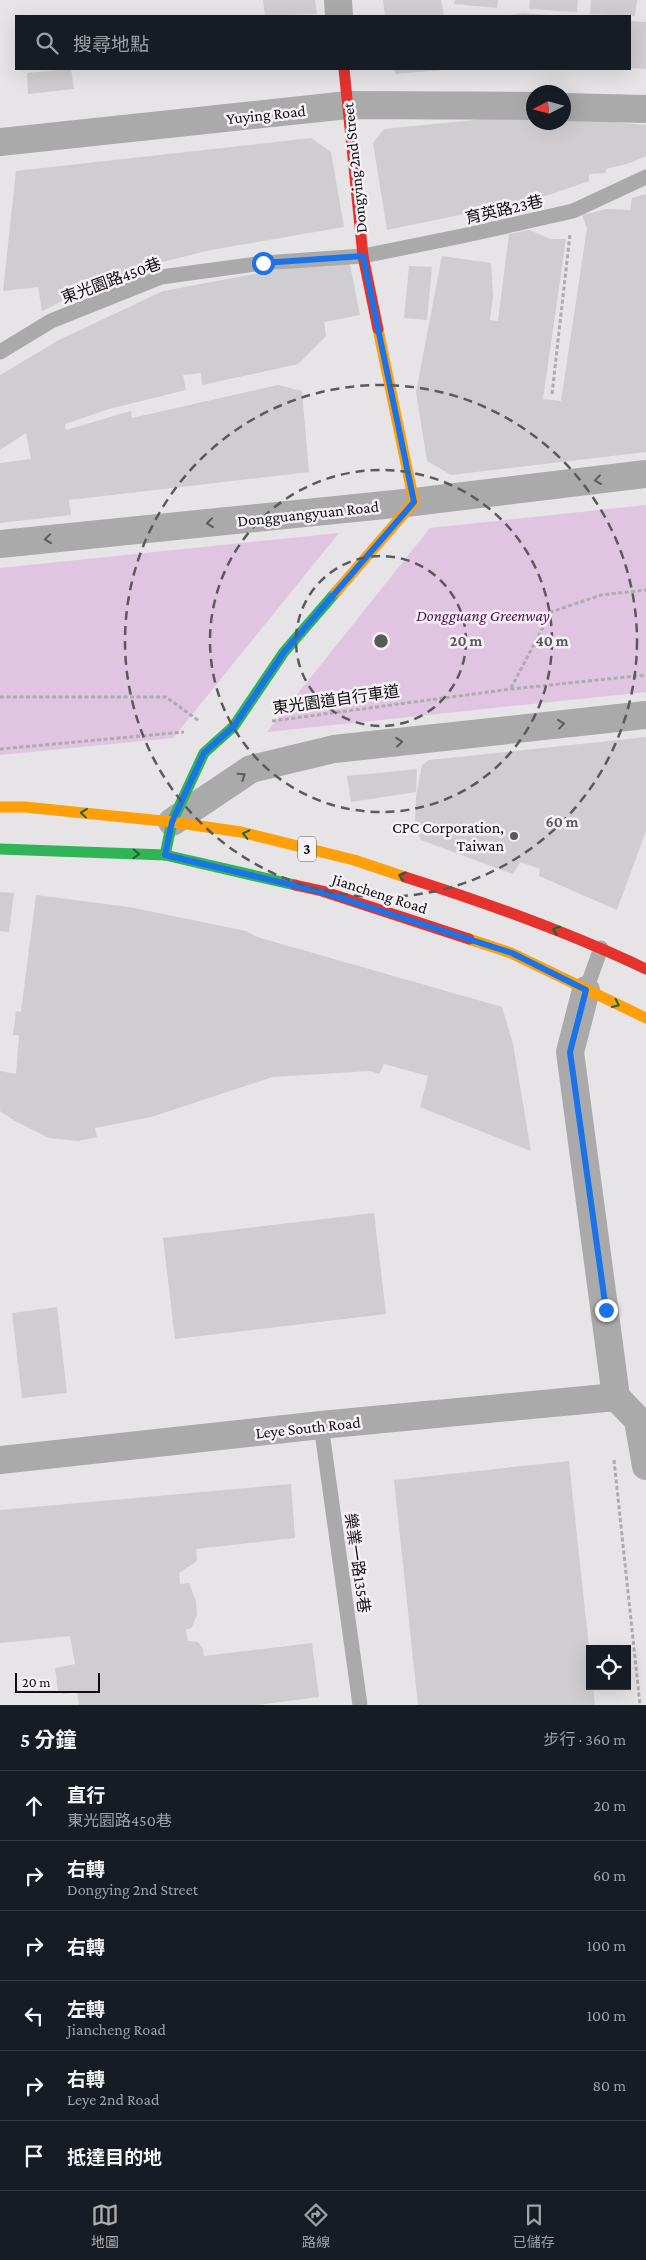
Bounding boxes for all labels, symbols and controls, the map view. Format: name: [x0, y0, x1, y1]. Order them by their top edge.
search box: [15, 15, 631, 70]
icon: search: [33, 29, 61, 57]
text: 搜尋地點: [73, 34, 149, 55]
north arrow: [526, 85, 571, 130]
street label: Dongying 2nd Street: [339, 101, 371, 234]
street label: Yuying Road: [226, 102, 307, 128]
street label: 育英路23巷: [464, 192, 545, 227]
route start: [252, 252, 275, 275]
street label: 東光園路450巷: [59, 255, 163, 306]
one-way arrow: [593, 474, 601, 485]
street label: Dongguangyuan Road: [236, 498, 380, 530]
one-way arrow: [206, 517, 214, 528]
one-way arrow: [44, 534, 52, 545]
park label: Dongguang Greenway: [416, 607, 550, 625]
centre of rings: [372, 632, 390, 650]
text: 20 m: [450, 633, 482, 649]
text: 40 m: [536, 633, 569, 649]
street label: 東光園道自行車道: [272, 682, 401, 717]
one-way arrow: [557, 719, 565, 730]
one-way arrow: [396, 737, 404, 748]
one-way arrow: [236, 772, 245, 782]
one-way arrow: [80, 808, 88, 819]
text: 60 m: [546, 814, 579, 830]
place label: CPC Corporation, Taiwan: [392, 819, 504, 854]
one-way arrow: [241, 829, 250, 840]
marker: CPC Corporation, Taiwan: [508, 830, 520, 842]
road number: 3: [298, 836, 316, 862]
one-way arrow: [132, 848, 140, 859]
street label: Jiancheng Road: [328, 869, 430, 918]
one-way arrow: [399, 872, 407, 882]
one-way arrow: [552, 926, 560, 936]
one-way arrow: [611, 998, 620, 1009]
route end: [595, 1299, 618, 1322]
street label: Leye South Road: [255, 1413, 362, 1442]
street label: 樂業一路135巷: [342, 1512, 373, 1614]
map controls: [586, 1645, 631, 1690]
button: locate: [586, 1645, 631, 1690]
scale bar: [15, 1670, 100, 1693]
text: 20 m: [22, 1674, 50, 1690]
text: 5 分鐘: [20, 1728, 76, 1752]
text: 步行 · 360 m: [544, 1731, 626, 1748]
text: 直行: [67, 1785, 105, 1806]
icon: ahead: [20, 1792, 48, 1820]
text: 20 m: [593, 1797, 626, 1814]
text: 東光園路450巷: [67, 1812, 172, 1829]
text: 右轉: [67, 1859, 105, 1880]
icon: right: [20, 1862, 48, 1890]
text: 60 m: [593, 1867, 626, 1884]
text: Dongying 2nd Street: [67, 1881, 198, 1898]
icon: right: [20, 1932, 48, 1960]
text: 右轉: [67, 1937, 105, 1958]
text: 100 m: [587, 1937, 626, 1954]
text: 左轉: [67, 1999, 105, 2020]
icon: left: [20, 2002, 48, 2030]
text: 100 m: [587, 2007, 626, 2024]
text: Jiancheng Road: [67, 2021, 166, 2038]
text: 右轉: [67, 2069, 105, 2090]
icon: right: [20, 2072, 48, 2100]
text: 80 m: [592, 2077, 626, 2094]
text: Leye 2nd Road: [67, 2091, 159, 2108]
icon: arrive: [20, 2142, 48, 2170]
text: 抵達目的地: [67, 2147, 162, 2168]
tab: 地圖: [91, 2201, 119, 2251]
tab: 路線: [302, 2201, 330, 2251]
tab: 已儲存: [513, 2201, 555, 2251]

